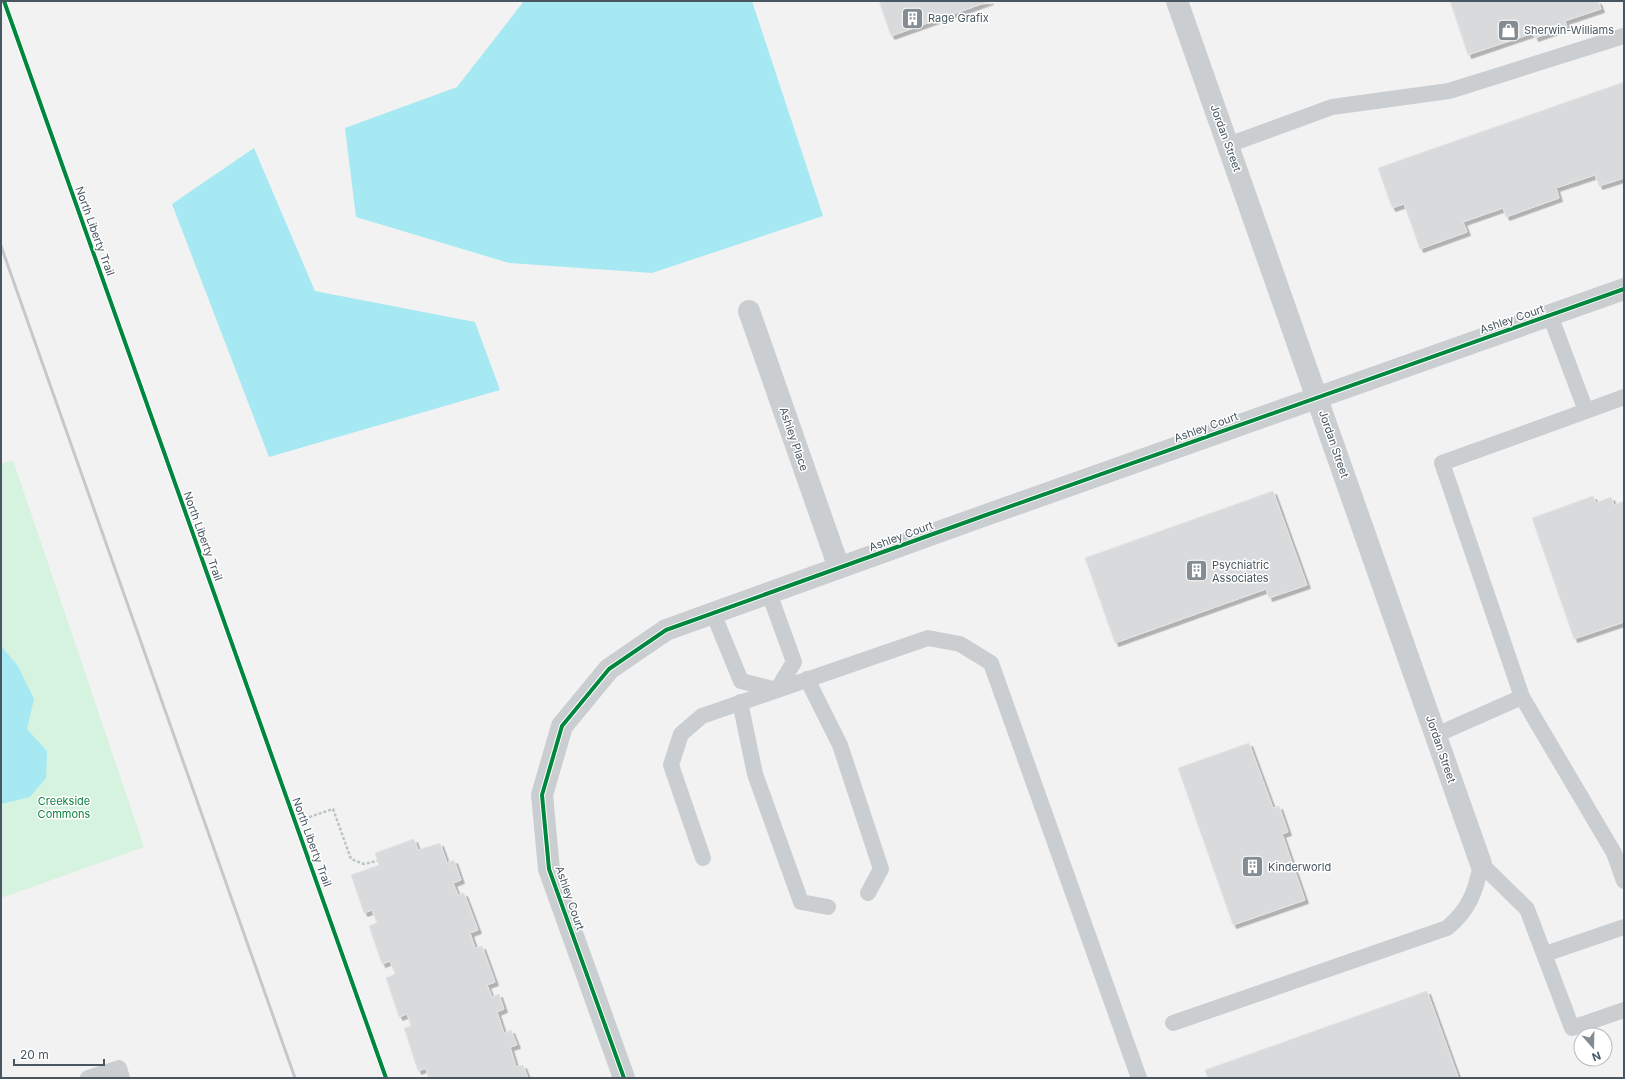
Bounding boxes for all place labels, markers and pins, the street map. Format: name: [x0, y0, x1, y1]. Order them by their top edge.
building icon: Rage Grafix: [900, 5, 926, 31]
place label: Rage Grafix: [928, 11, 989, 25]
shop icon: Sherwin-Williams: [1496, 17, 1522, 43]
place label: Sherwin-Williams: [1524, 23, 1614, 37]
building icon: Psychiatric Associates: [1183, 558, 1209, 584]
place label: Psychiatric Associates: [1212, 558, 1269, 585]
building icon: Kinderworld: [1240, 854, 1266, 880]
place label: Kinderworld: [1268, 860, 1331, 874]

